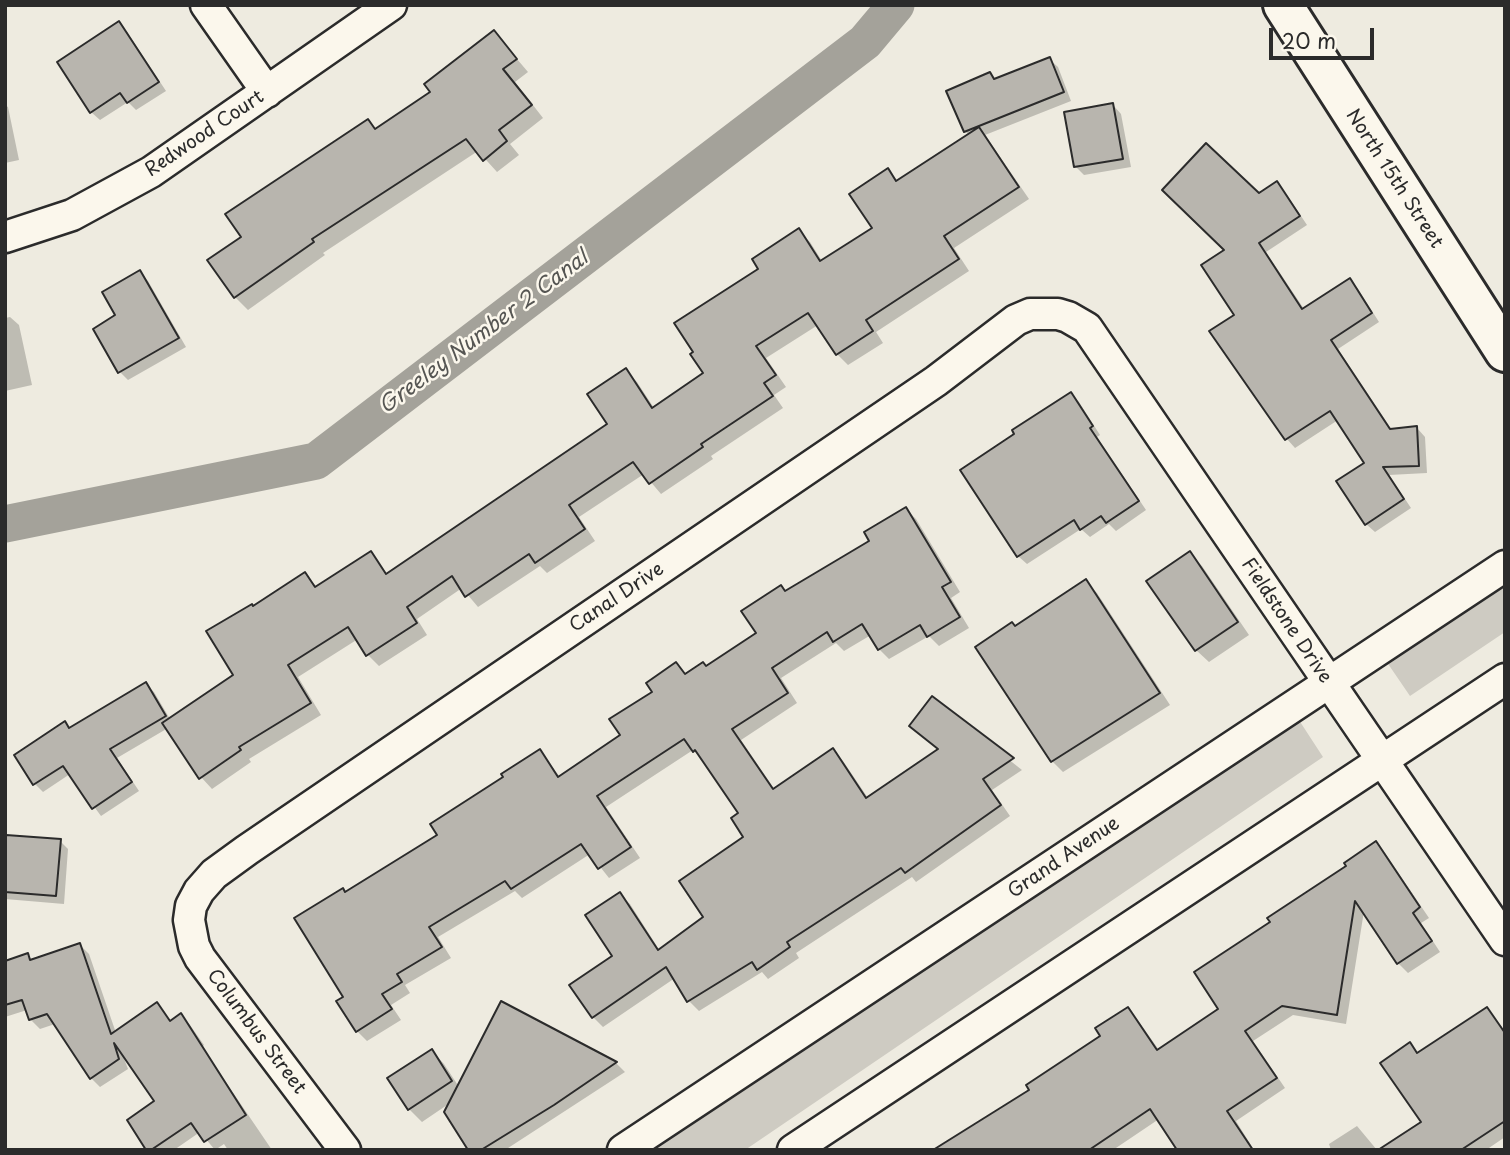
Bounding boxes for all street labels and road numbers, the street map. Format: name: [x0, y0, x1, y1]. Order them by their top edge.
street label: Redwood Court: [141, 86, 269, 182]
street label: North 15th Street: [1341, 105, 1447, 253]
street label: Fieldstone Drive: [1236, 554, 1336, 688]
street label: Canal Drive: [565, 558, 669, 638]
street label: Grand Avenue: [1004, 812, 1124, 904]
street label: Columbus Street: [202, 965, 310, 1099]

